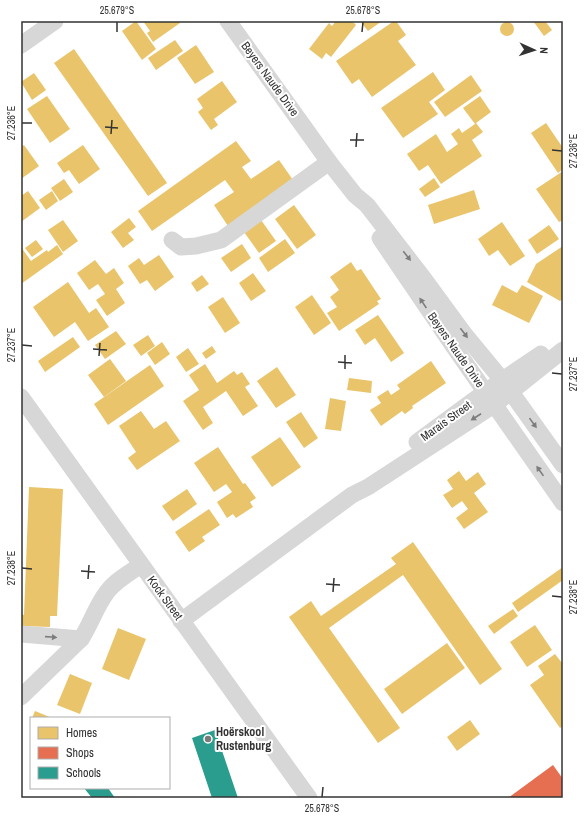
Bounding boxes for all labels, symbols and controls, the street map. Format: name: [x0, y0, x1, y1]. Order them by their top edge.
text: 25.679°S: [100, 4, 135, 17]
text: 25.678°S: [346, 4, 381, 17]
north arrow: [514, 30, 554, 70]
street label: Beyers Naude Drive: [237, 38, 303, 120]
text: N: [537, 47, 551, 54]
text: 27.236°E: [5, 106, 18, 140]
text: 27.236°E: [567, 134, 580, 168]
one-way arrow: [403, 251, 411, 262]
one-way arrow: [419, 298, 427, 308]
street label: Beyers Naude Drive: [424, 309, 488, 391]
text: 27.237°E: [5, 328, 18, 362]
one-way arrow: [460, 328, 468, 338]
text: 27.237°E: [567, 357, 580, 391]
street label: Marais Street: [417, 397, 475, 445]
one-way arrow: [471, 413, 482, 420]
one-way arrow: [529, 418, 537, 429]
one-way arrow: [537, 466, 545, 476]
text: 27.238°E: [5, 551, 18, 585]
street label: Kock Street: [144, 573, 187, 623]
text: 27.238°E: [567, 580, 580, 614]
one-way arrow: [45, 633, 57, 640]
legend: [30, 717, 170, 789]
place label: Hoërskool Rustenburg: [216, 724, 271, 754]
text: Homes: [66, 725, 97, 741]
marker: Hoërskool Rustenburg: [203, 734, 213, 744]
text: Shops: [66, 745, 94, 761]
text: Schools: [66, 765, 101, 781]
text: 25.678°S: [305, 802, 340, 815]

